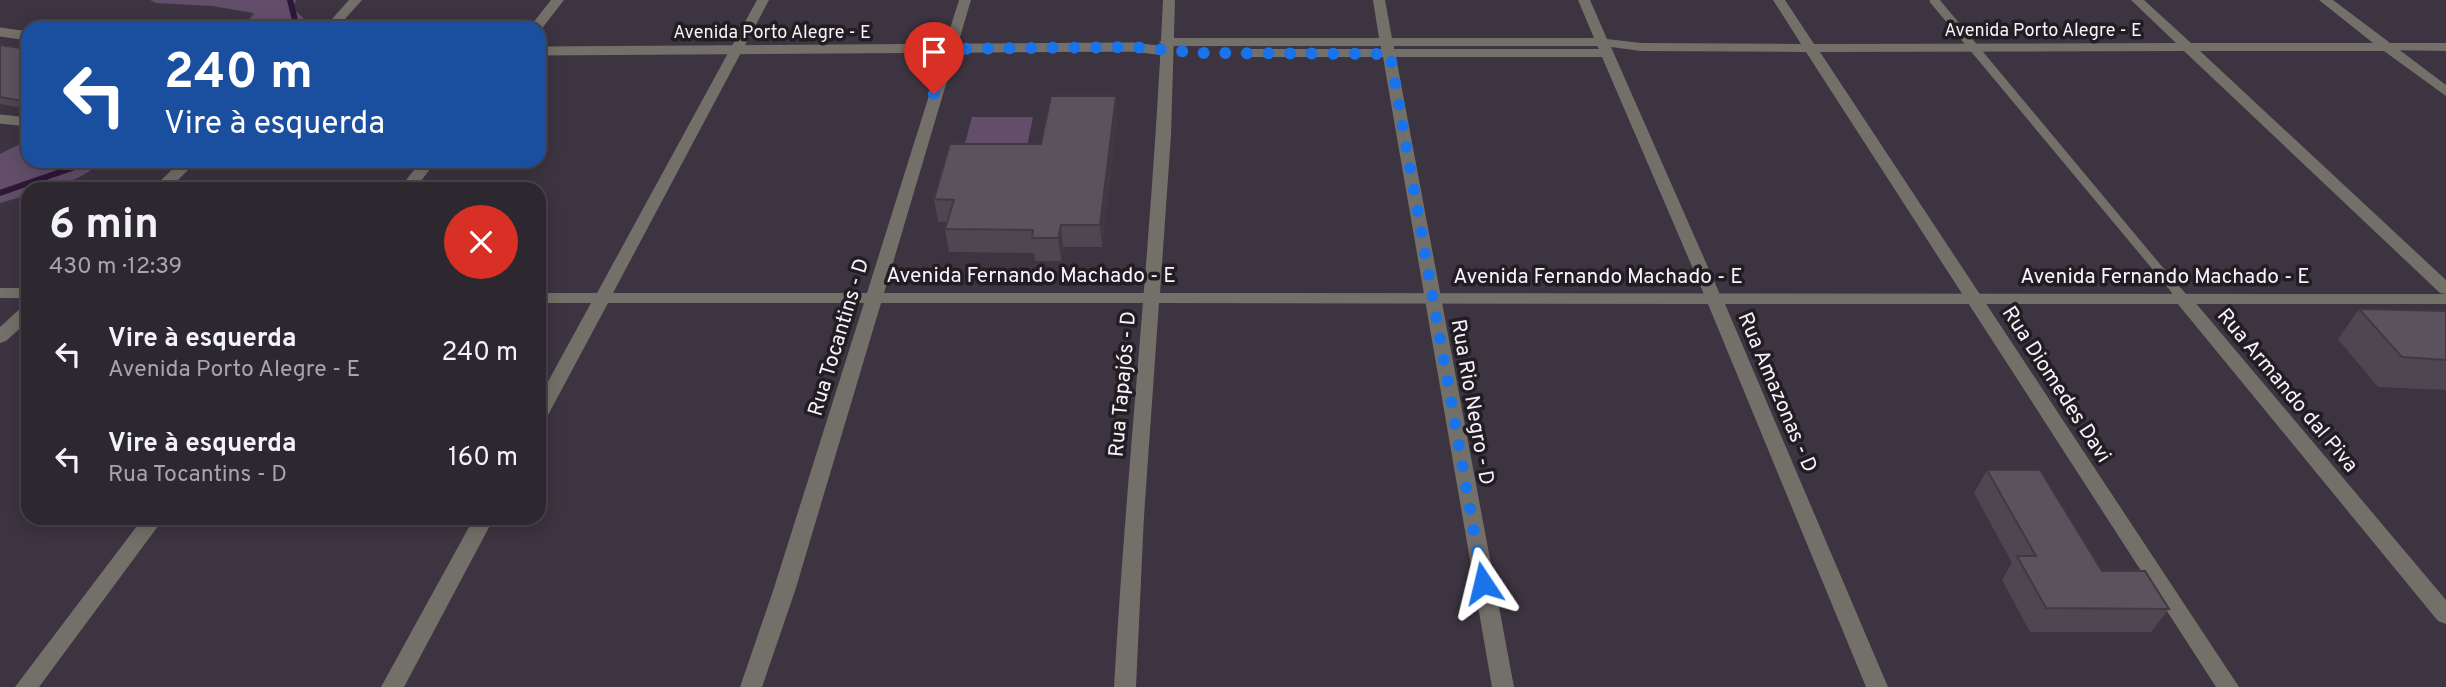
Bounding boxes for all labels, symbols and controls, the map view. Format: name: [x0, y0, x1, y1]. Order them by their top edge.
street label: Avenida Porto Alegre - E: [1944, 20, 2142, 43]
street label: Avenida Porto Alegre - E: [673, 22, 871, 45]
pin: [904, 22, 964, 94]
icon: arrive: [915, 33, 953, 71]
text: 240 m: [164, 44, 313, 106]
icon: left: [49, 49, 140, 140]
text: Vire à esquerda: [164, 105, 385, 145]
text: 6 min: [49, 200, 159, 253]
button: close: [444, 205, 518, 279]
text: 430 m · 12:39: [49, 253, 182, 282]
street label: Rua Tocantins - D: [803, 255, 876, 420]
street label: Avenida Fernando Machado - E: [886, 263, 1176, 290]
street label: Avenida Fernando Machado - E: [1453, 264, 1743, 291]
street label: Avenida Fernando Machado - E: [2020, 264, 2310, 291]
street label: Rua Diomedes Davi: [1995, 301, 2116, 468]
street label: Rua Armando dal Piva: [2210, 303, 2363, 479]
street label: Rua Amazonas - D: [1731, 308, 1823, 477]
street label: Rua Tapajós - D: [1104, 310, 1143, 458]
street label: Rua Rio Negro - D: [1444, 317, 1499, 487]
text: Vire à esquerda: [108, 323, 296, 356]
icon: left: [49, 335, 87, 373]
text: 240 m: [441, 337, 518, 370]
text: Avenida Porto Alegre - E: [108, 356, 360, 385]
text: Vire à esquerda: [108, 428, 296, 461]
icon: left: [49, 440, 87, 478]
text: 160 m: [448, 442, 518, 475]
text: Rua Tocantins - D: [108, 461, 287, 490]
position arrow: [1446, 546, 1520, 620]

